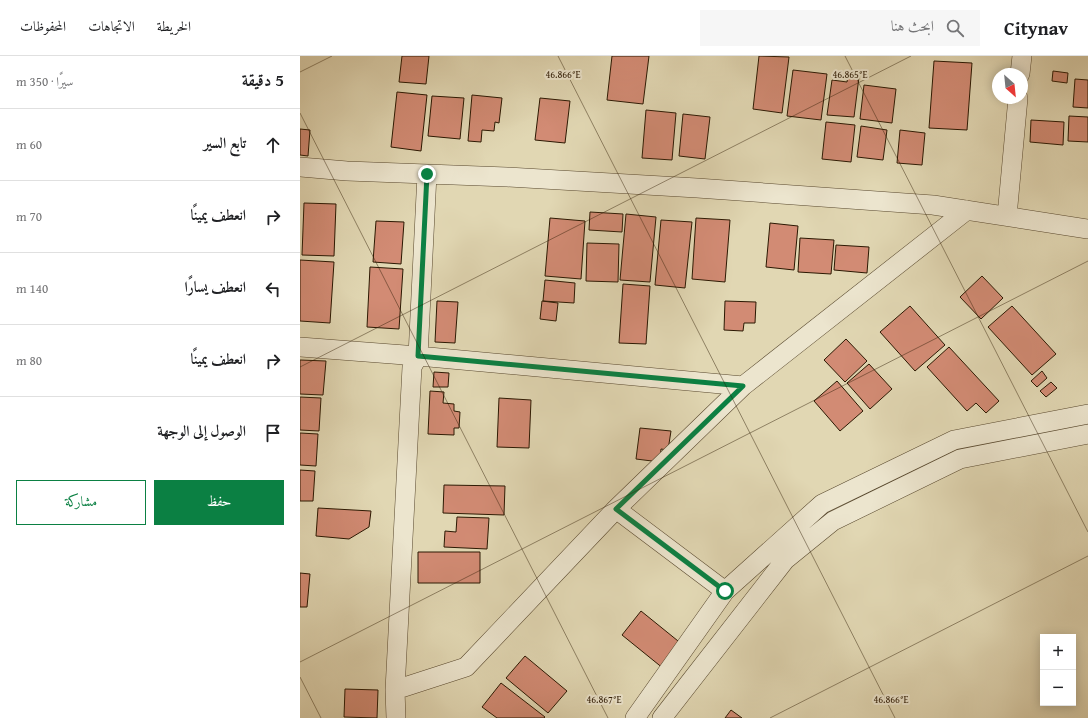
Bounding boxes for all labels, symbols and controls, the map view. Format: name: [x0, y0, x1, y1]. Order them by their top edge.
search box: [700, 10, 980, 46]
text: Citynav: [1004, 14, 1068, 42]
text: ابحث هنا: [891, 15, 934, 36]
text: المحفوظات: [20, 16, 66, 36]
text: الاتجاهات: [88, 16, 135, 36]
text: الخريطة: [157, 16, 191, 36]
icon: search: [944, 17, 966, 39]
text: 5 دقيقة: [242, 67, 284, 92]
text: 46.866°E: [545, 67, 581, 82]
text: 46.865°E: [832, 67, 868, 82]
north arrow: [992, 68, 1028, 104]
text: سيرًا · 350 m: [16, 72, 74, 91]
text: تابع السير: [204, 132, 246, 153]
icon: ahead: [262, 134, 284, 156]
text: 60 m: [16, 135, 42, 154]
route end: [418, 165, 436, 183]
text: انعطف يمينًا: [190, 204, 246, 225]
icon: right: [262, 206, 284, 228]
text: 70 m: [16, 207, 42, 226]
text: انعطف يسارًا: [184, 276, 246, 297]
icon: left: [262, 278, 284, 300]
text: 140 m: [16, 279, 48, 298]
text: انعطف يمينًا: [190, 348, 246, 369]
icon: right: [262, 350, 284, 372]
text: 80 m: [16, 351, 42, 370]
text: الوصول إلى الوجهة: [157, 420, 246, 441]
icon: arrive: [262, 422, 284, 444]
button: مشاركة: [16, 480, 146, 525]
button: حفظ: [154, 480, 284, 525]
route start: [716, 582, 734, 600]
map controls: [1040, 634, 1076, 706]
button: +: [1040, 634, 1076, 670]
button: −: [1040, 670, 1076, 706]
text: 46.867°E: [586, 692, 622, 707]
text: 46.866°E: [873, 692, 909, 707]

